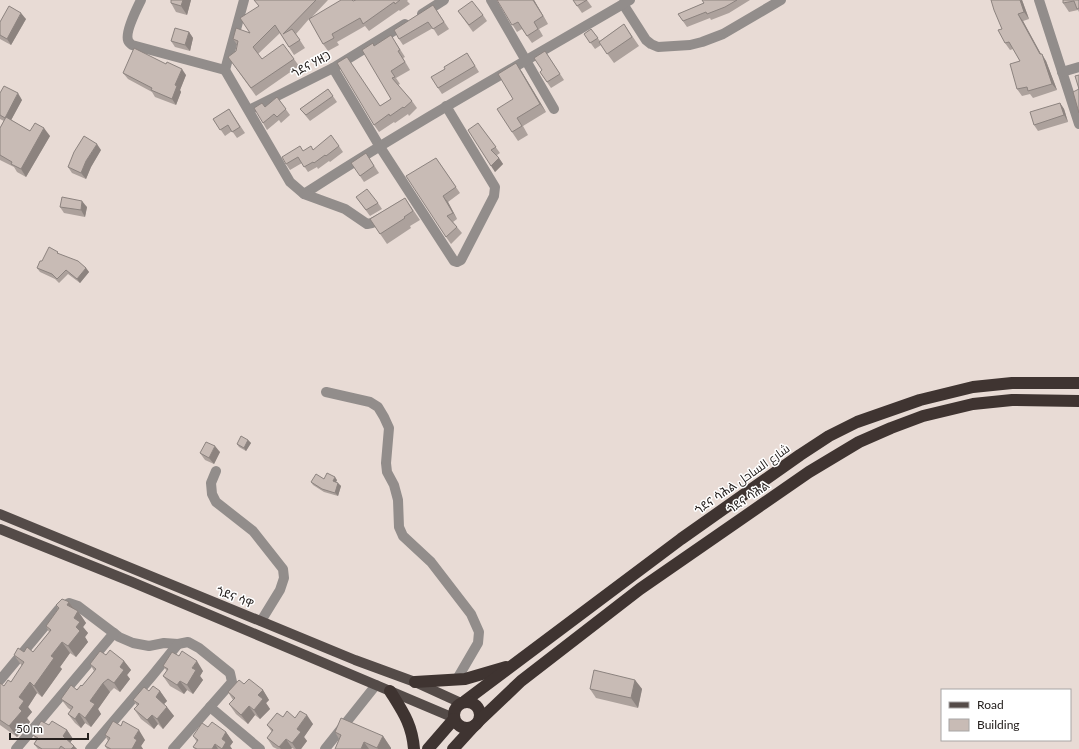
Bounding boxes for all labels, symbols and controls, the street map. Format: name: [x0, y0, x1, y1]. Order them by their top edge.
street label: ጎደና ሃዘጋ: [289, 47, 333, 81]
street label: ጎደና ሳሕል شارع الساحل: [692, 441, 792, 517]
street label: ጎደና ሳሕል: [724, 478, 772, 516]
street label: ጎደና ሳዋ: [214, 583, 256, 611]
legend: [941, 689, 1071, 741]
text: Road: [977, 697, 1004, 712]
scale bar: [10, 715, 88, 741]
text: Building: [977, 717, 1020, 732]
text: 50 m: [16, 721, 43, 736]

